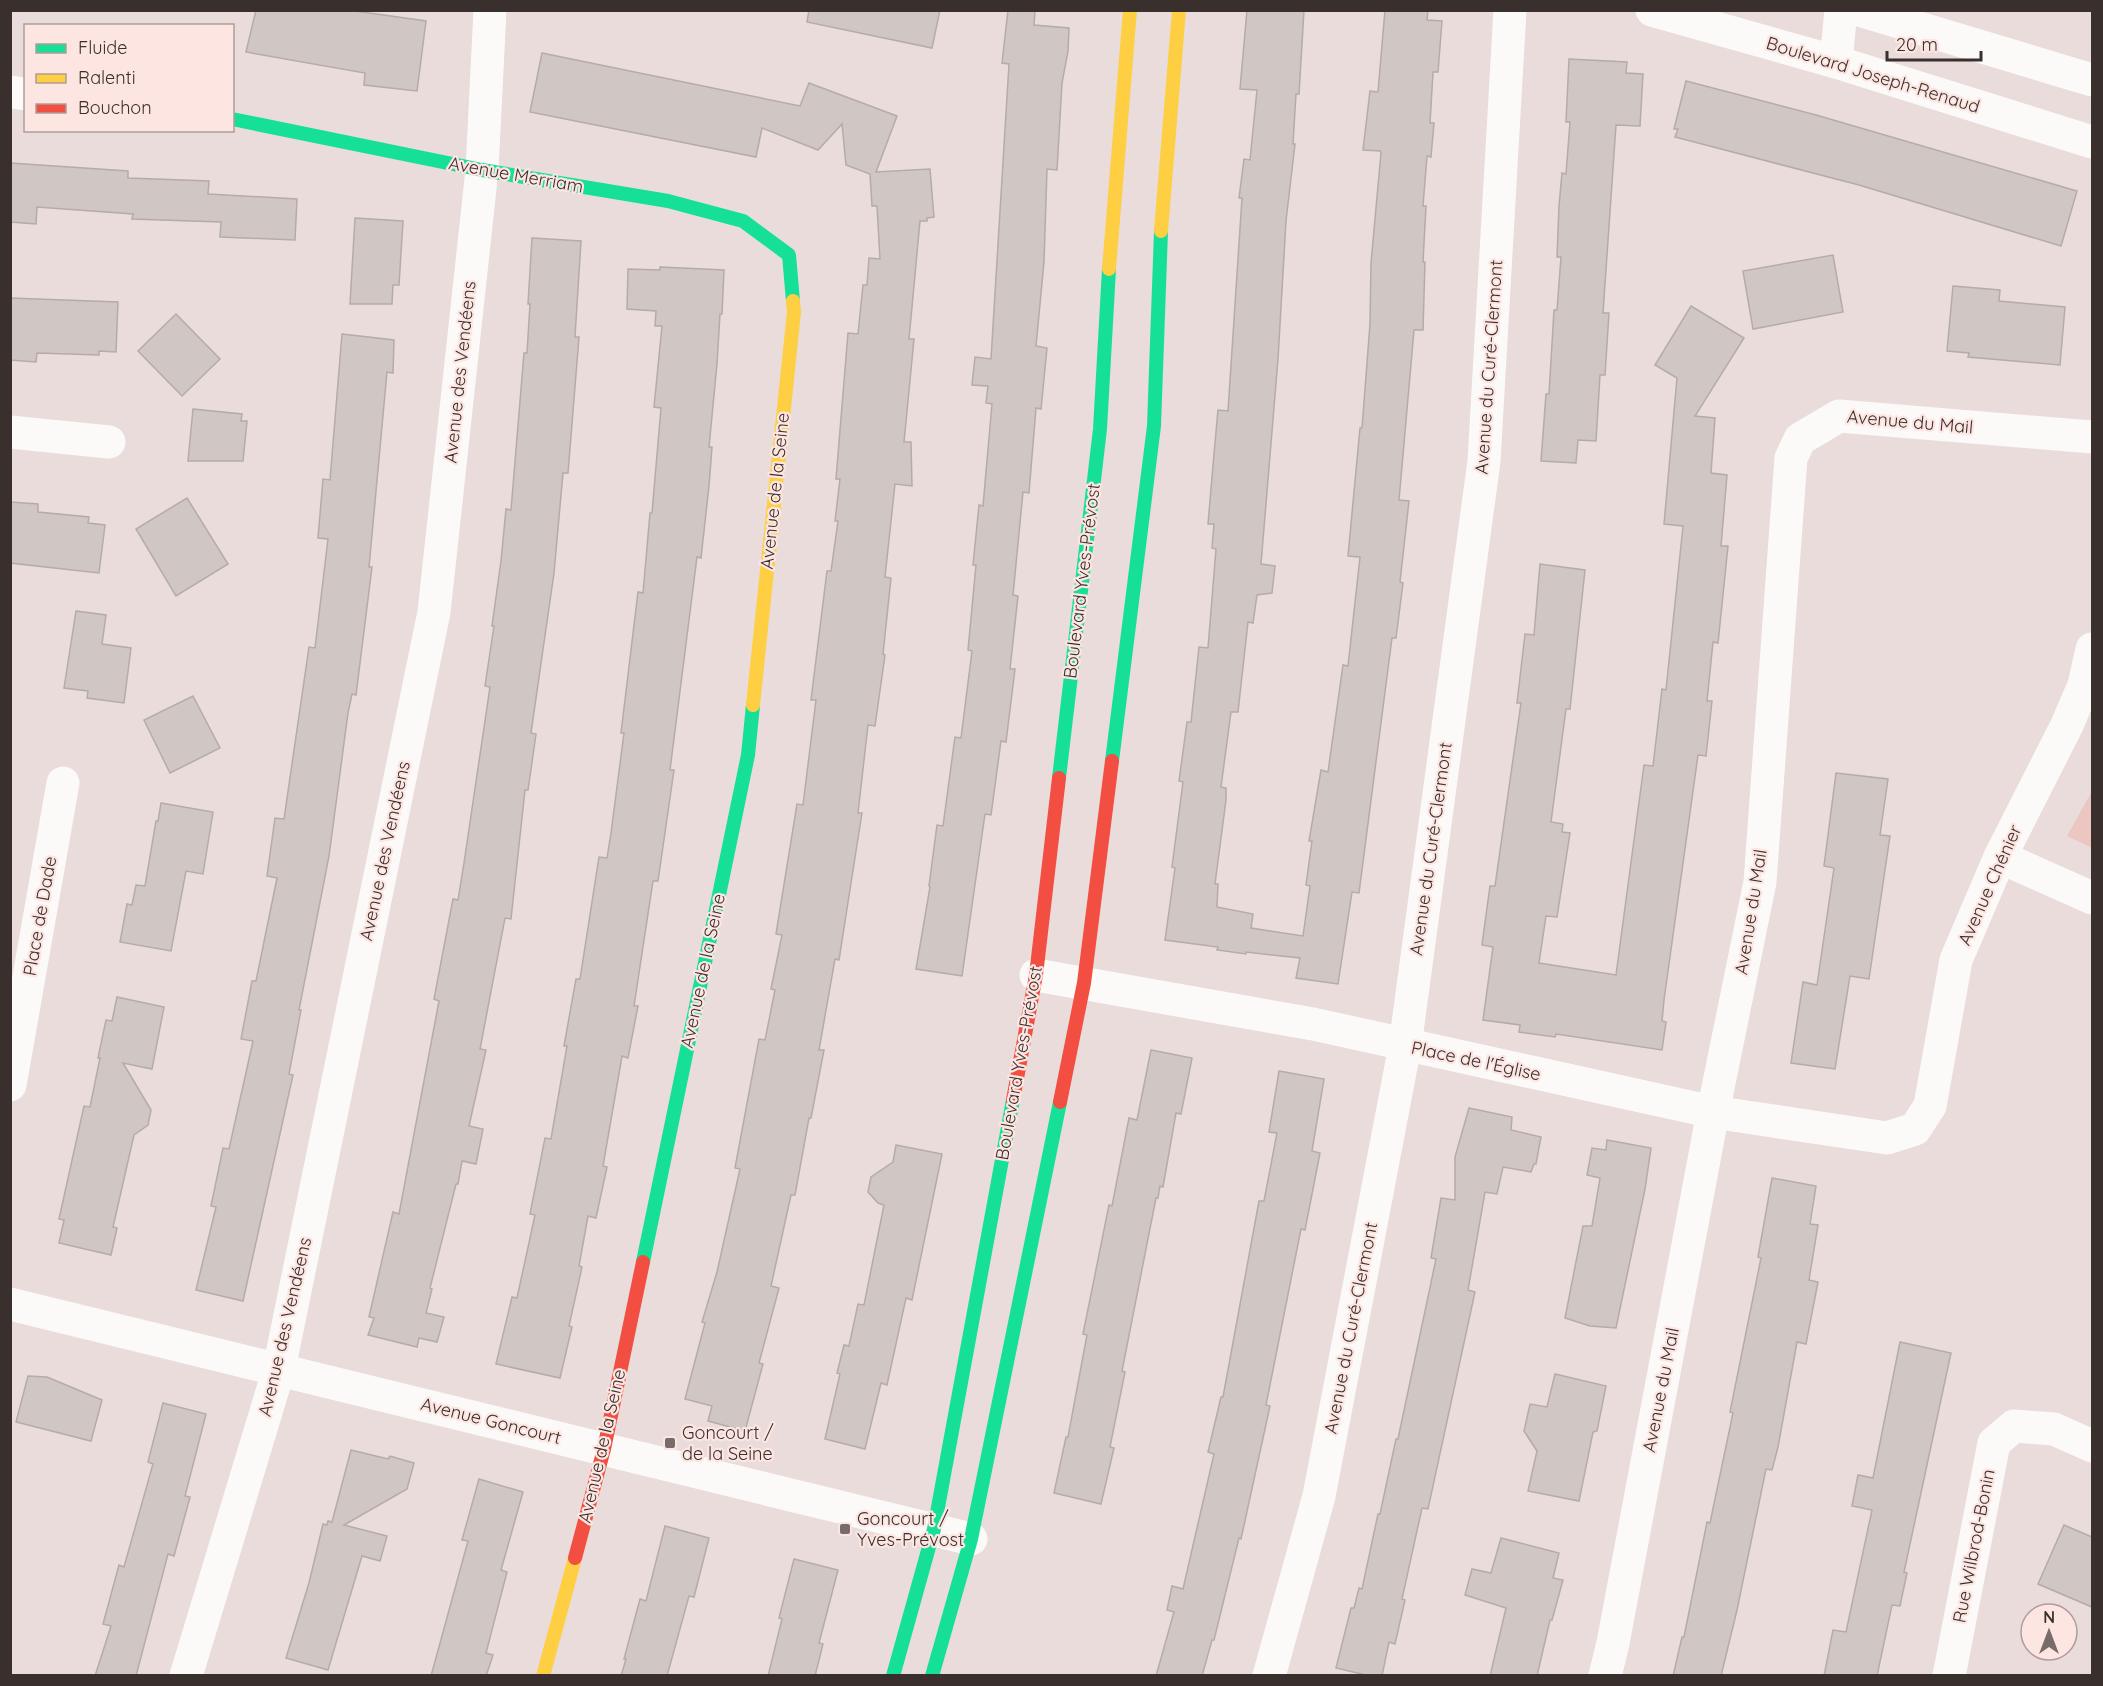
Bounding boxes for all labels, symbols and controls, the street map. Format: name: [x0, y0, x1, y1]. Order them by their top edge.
legend: [24, 24, 234, 132]
scale bar: [1887, 24, 1982, 62]
street label: Boulevard Joseph-Renaud: [1764, 31, 1983, 118]
text: 20 m: [1896, 33, 1938, 56]
text: Fluide: [78, 36, 127, 59]
text: Ralenti: [78, 66, 136, 89]
text: Bouchon: [78, 96, 152, 119]
street label: Avenue Merriam: [447, 151, 585, 198]
street label: Avenue du Curé-Clermont: [1470, 259, 1507, 475]
street label: Avenue des Vendéens: [438, 280, 481, 464]
street label: Avenue du Mail: [1846, 405, 1974, 438]
street label: Avenue de la Seine: [755, 412, 794, 570]
street label: Boulevard Yves-Prévost: [1058, 482, 1105, 680]
street label: Avenue du Curé-Clermont: [1404, 741, 1457, 957]
street label: Avenue des Vendéens: [354, 759, 415, 943]
street label: Avenue Chénier: [1953, 821, 2027, 949]
street label: Avenue du Mail: [1729, 848, 1772, 976]
street label: Place de Dade: [18, 854, 61, 978]
street label: Avenue de la Seine: [675, 892, 730, 1050]
street label: Boulevard Yves-Prévost: [990, 964, 1047, 1162]
street label: Place de l'Église: [1409, 1036, 1543, 1085]
street label: Avenue du Curé-Clermont: [1319, 1220, 1382, 1436]
street label: Avenue des Vendéens: [253, 1235, 316, 1419]
street label: Avenue du Mail: [1637, 1326, 1684, 1454]
street label: Avenue de la Seine: [573, 1367, 630, 1525]
street label: Avenue Goncourt: [419, 1392, 564, 1449]
place label: Goncourt / de la Seine: [682, 1421, 774, 1465]
marker: Goncourt / de la Seine: [663, 1436, 677, 1450]
street label: Rue Wilbrod-Bonin: [1947, 1467, 2000, 1625]
place label: Goncourt / Yves-Prévost: [857, 1507, 964, 1551]
marker: Goncourt / Yves-Prévost: [838, 1522, 852, 1536]
north arrow: [2019, 1602, 2079, 1662]
text: N: [2043, 1607, 2055, 1627]

